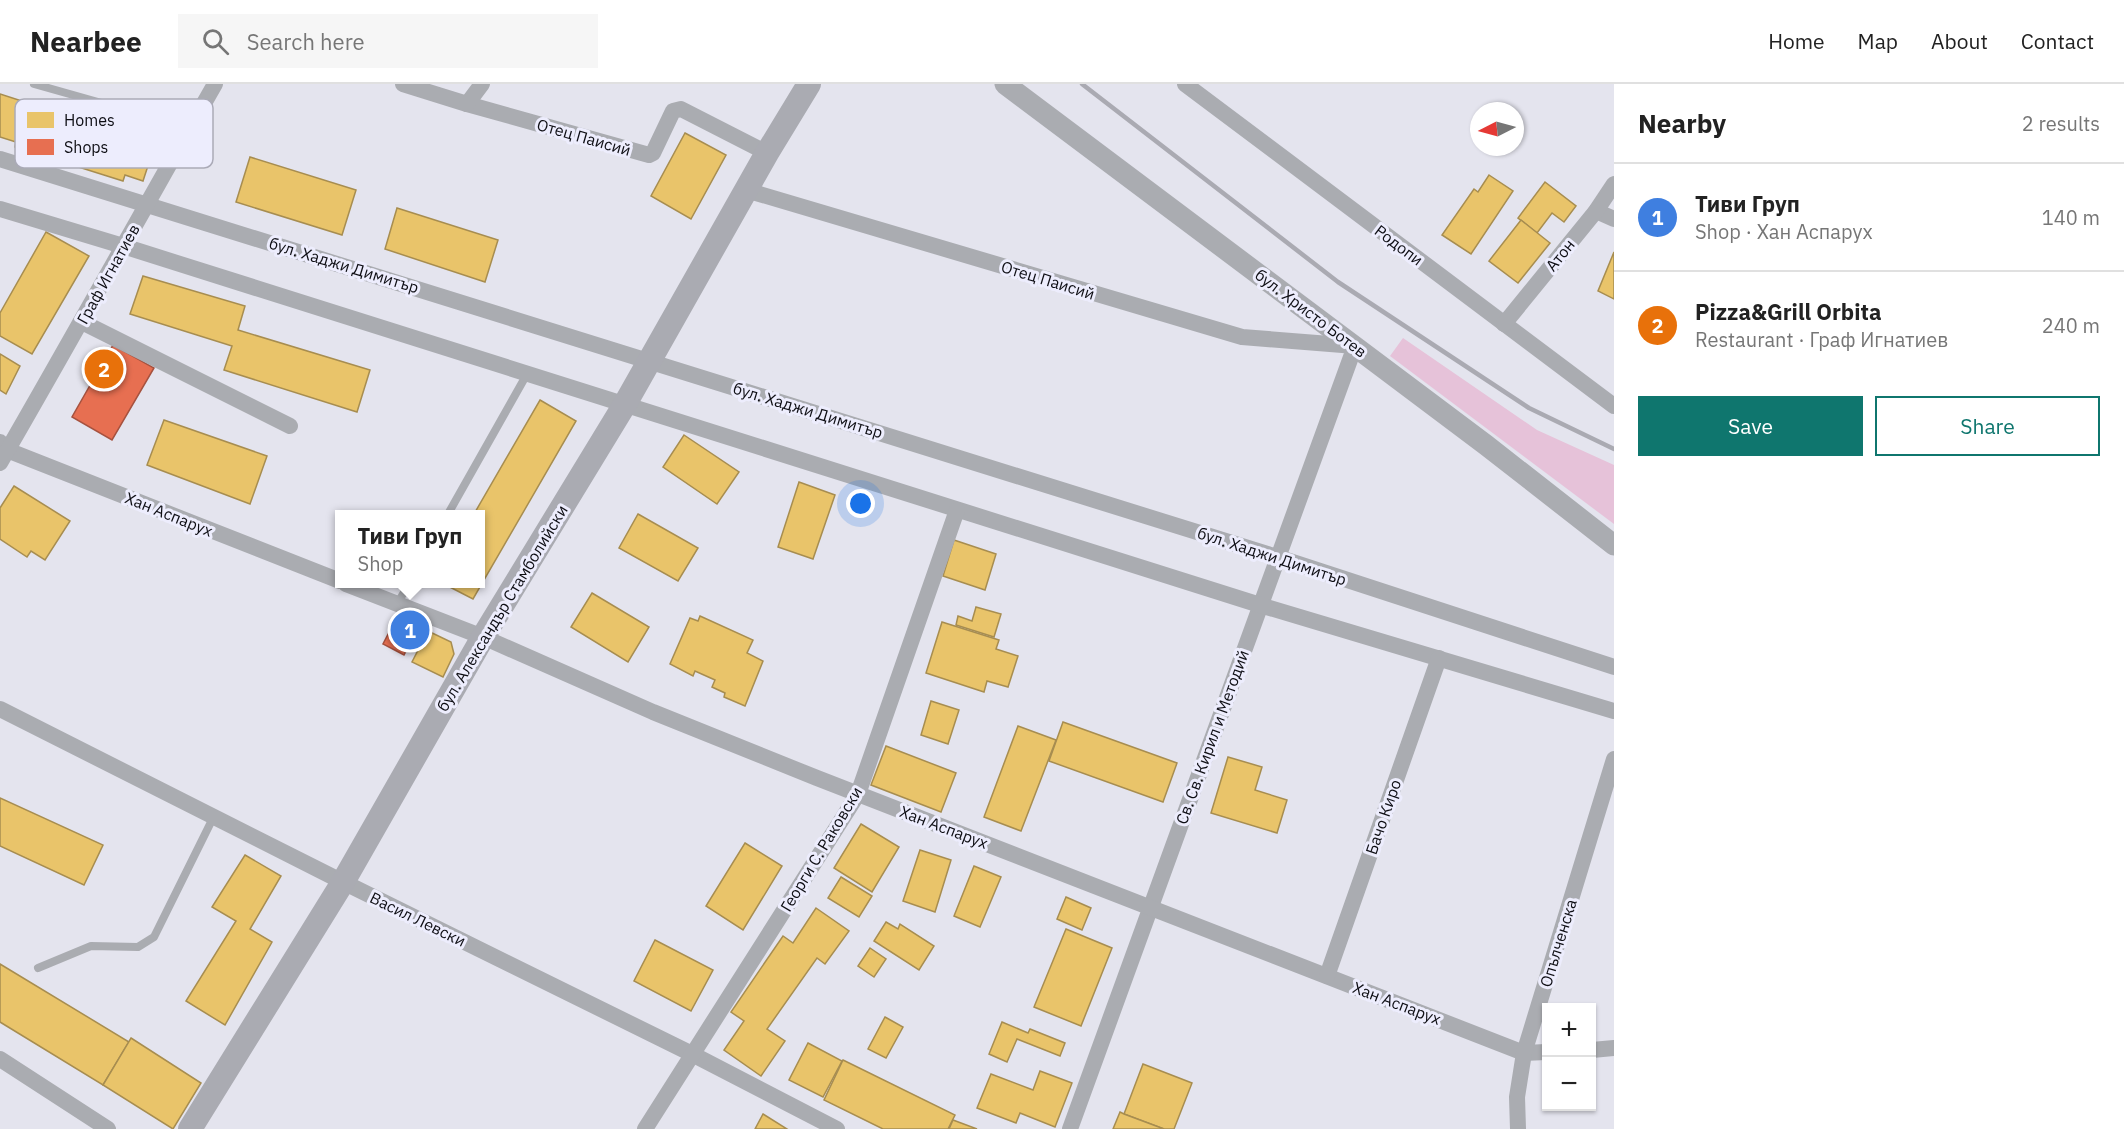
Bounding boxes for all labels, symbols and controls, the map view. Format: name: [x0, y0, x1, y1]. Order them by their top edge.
search box: [178, 14, 598, 68]
text: Nearbee: [30, 23, 142, 60]
icon: search: [199, 25, 232, 58]
text: Search here: [247, 27, 365, 56]
text: Home: [1768, 27, 1825, 55]
text: Map: [1858, 27, 1898, 55]
text: About: [1931, 27, 1988, 55]
text: Contact: [2021, 27, 2094, 55]
legend: [15, 99, 213, 168]
north arrow: [1470, 102, 1524, 156]
text: Nearby: [1638, 106, 1726, 140]
text: Homes: [64, 110, 115, 130]
text: 2 results: [2022, 110, 2100, 137]
street label: Отец Паисий: [535, 114, 633, 160]
text: Shops: [64, 137, 108, 157]
text: Тиви Груп: [1695, 189, 1800, 218]
text: 1: [1652, 204, 1664, 231]
text: 140 m: [2042, 204, 2100, 231]
text: Shop · Хан Аспарух: [1695, 218, 1873, 245]
street label: Родопи: [1371, 220, 1427, 270]
street label: Граф Игнатиев: [72, 221, 144, 327]
street label: бул. Хаджи Димитър: [267, 233, 421, 297]
street label: Атон: [1541, 235, 1579, 275]
street label: Отец Паисий: [999, 256, 1097, 304]
street label: бул. Христо Ботев: [1251, 265, 1371, 361]
text: Pizza&Grill Orbita: [1695, 297, 1881, 326]
text: 2: [1652, 312, 1664, 339]
text: 240 m: [2042, 312, 2100, 339]
text: Restaurant · Граф Игнатиев: [1695, 326, 1948, 353]
pin: 2: [84, 346, 124, 392]
street label: бул. Хаджи Димитър: [731, 378, 885, 442]
button: Save: [1638, 396, 1863, 456]
button: Share: [1875, 396, 2100, 456]
street label: Хан Аспарух: [122, 487, 216, 541]
your location: [846, 489, 875, 518]
street label: бул. Александър Стамболийски: [432, 501, 572, 715]
popup: [335, 510, 485, 588]
text: Тиви Груп: [358, 521, 462, 550]
street label: бул. Хаджи Димитър: [1195, 522, 1349, 590]
text: Shop: [358, 550, 403, 577]
pin: 1: [390, 608, 430, 652]
street label: Св. Св. Кирил и Методий: [1171, 647, 1253, 827]
street label: Бачо Киро: [1361, 777, 1405, 857]
street label: Георги С. Раковски: [776, 783, 866, 915]
street label: Хан Аспарух: [897, 801, 991, 853]
street label: Васил Левски: [367, 887, 469, 951]
street label: Опълченска: [1535, 896, 1581, 989]
street label: Хан Аспарух: [1350, 977, 1444, 1029]
map controls: [1542, 1003, 1596, 1111]
button: +: [1542, 1003, 1596, 1057]
button: −: [1542, 1057, 1596, 1111]

